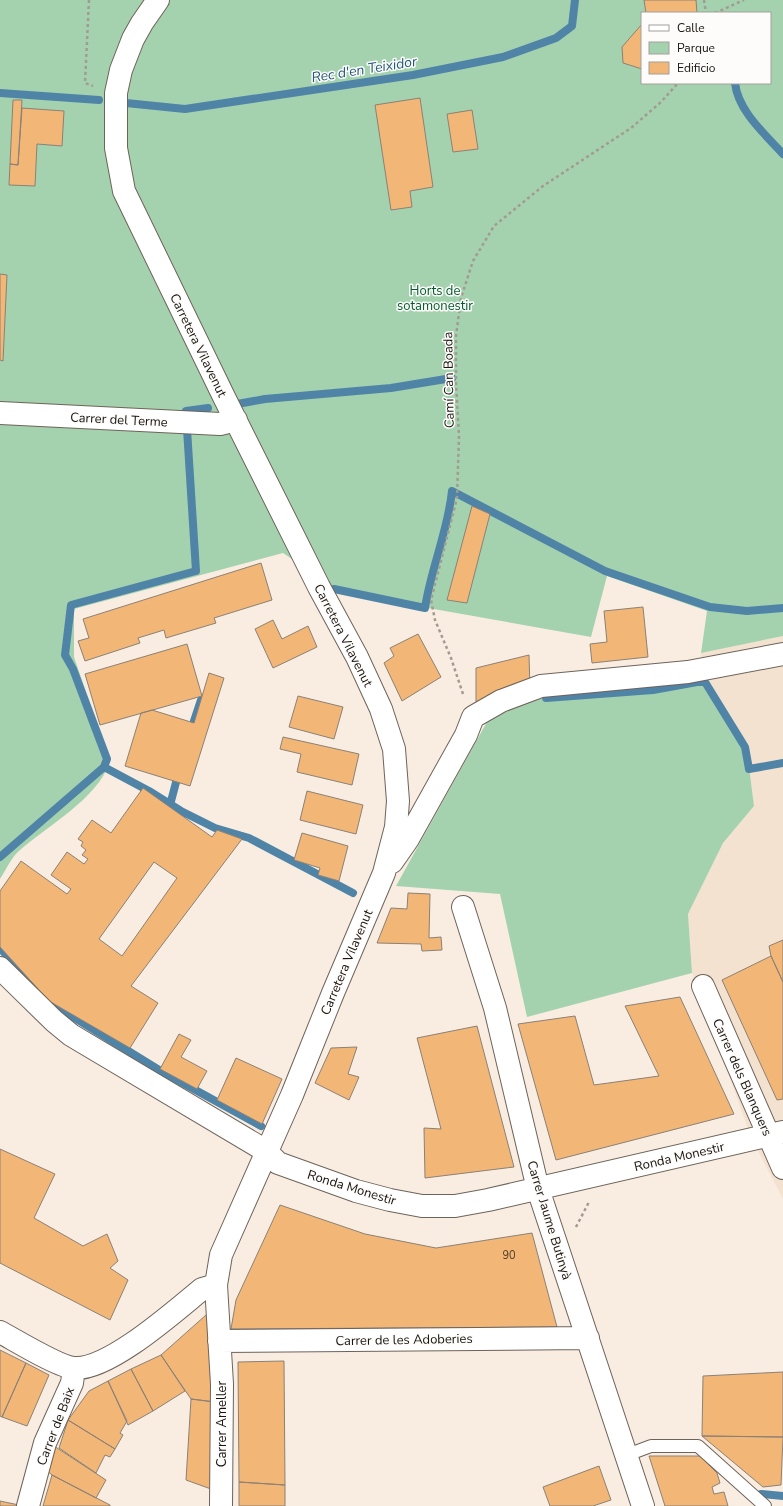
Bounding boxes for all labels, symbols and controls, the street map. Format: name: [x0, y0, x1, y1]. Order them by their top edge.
legend: [641, 12, 771, 84]
text: Calle: [677, 20, 705, 36]
text: Parque: [677, 40, 715, 56]
water label: Rec d'en Teixidor: [310, 52, 419, 87]
text: Edificio: [677, 60, 716, 76]
park label: Horts de sotamonestir: [397, 282, 473, 315]
street label: Carretera Vilavenut: [165, 291, 231, 401]
street label: Camí Can Boada: [439, 332, 459, 428]
street label: Carrer del Terme: [70, 408, 168, 432]
street label: Carretera Vilavenut: [309, 581, 377, 690]
street label: Carretera Vilavenut: [317, 906, 377, 1018]
street label: Carrer dels Blanquers: [708, 1016, 776, 1139]
street label: Ronda Monestir: [632, 1138, 726, 1176]
street label: Carrer Jaume Butinyà: [522, 1158, 576, 1282]
street label: Ronda Monestir: [305, 1166, 399, 1210]
house number: 90: [502, 1248, 516, 1263]
street label: Carrer de les Adoberies: [335, 1330, 473, 1350]
street label: Carrer Ameller: [213, 1381, 231, 1467]
street label: Carrer de Baix: [33, 1384, 79, 1468]

